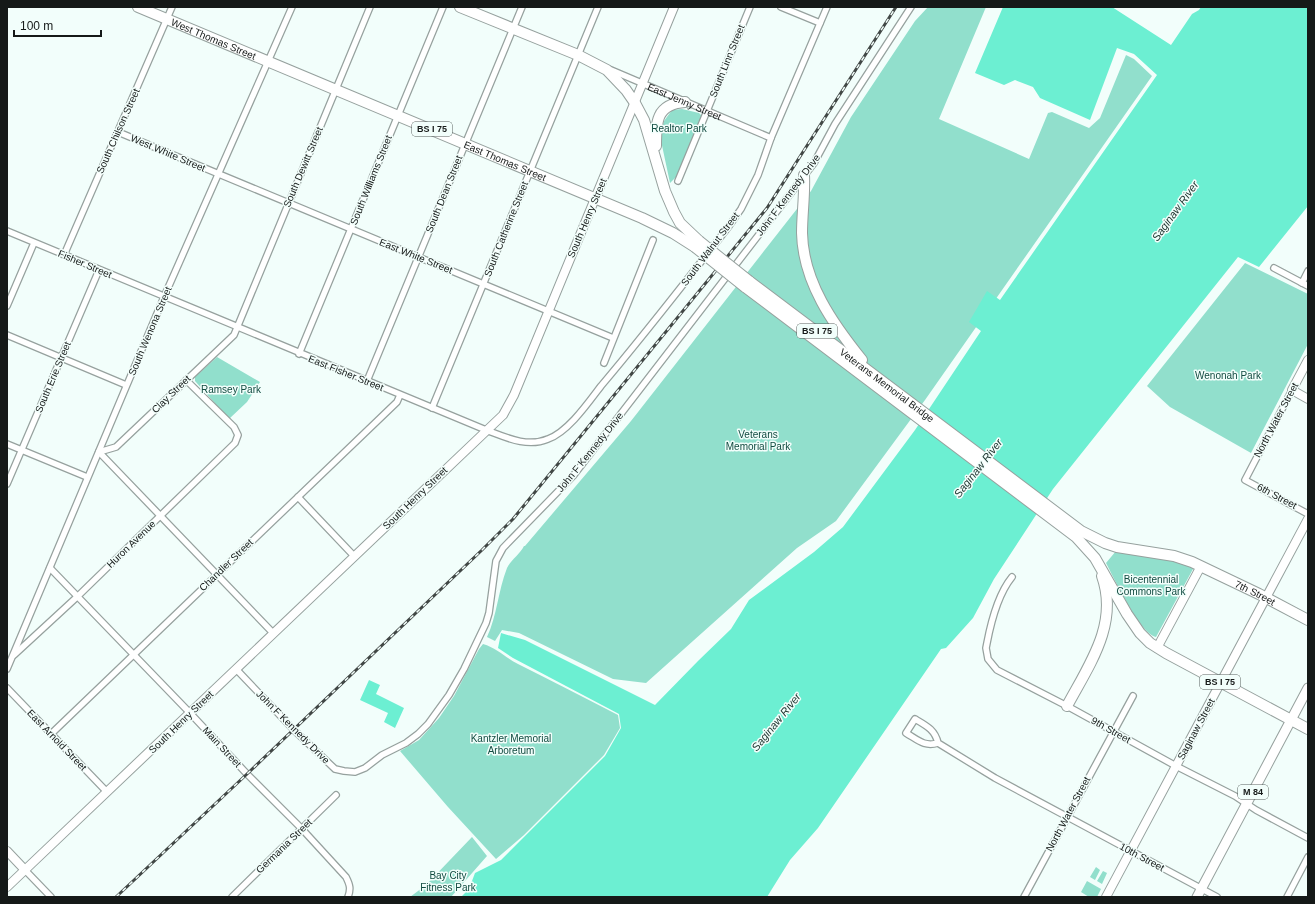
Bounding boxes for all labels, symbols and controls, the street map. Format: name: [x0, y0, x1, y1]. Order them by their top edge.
scale bar: [14, 12, 101, 38]
street label: West Thomas Street: [170, 16, 258, 61]
text: 100 m: [20, 19, 53, 33]
street label: South Linn Street: [707, 23, 747, 99]
street label: East Jenny Street: [646, 81, 723, 122]
street label: South Chilson Street: [94, 87, 142, 175]
road number: BS I 75: [412, 122, 452, 136]
park label: Realtor Park: [651, 123, 708, 134]
street label: South Dewitt Street: [281, 125, 325, 209]
street label: West White Street: [129, 132, 207, 174]
street label: South Williams Street: [348, 133, 394, 226]
street label: East Thomas Street: [462, 139, 548, 183]
street label: John F Kennedy Drive: [754, 152, 822, 238]
street label: South Dean Street: [423, 154, 465, 234]
street label: South Henry Street: [565, 177, 609, 259]
water label: Saginaw River: [1149, 178, 1201, 243]
street label: South Catherine Street: [482, 180, 530, 278]
street label: South Walnut Street: [679, 210, 741, 288]
street label: East White Street: [378, 236, 454, 276]
street label: Fisher Street: [57, 248, 114, 280]
street label: South Wenona Street: [126, 285, 174, 377]
road number: BS I 75: [797, 324, 837, 338]
street label: South Erie Street: [33, 340, 73, 414]
street label: Veterans Memorial Bridge: [838, 346, 937, 424]
street label: East Fisher Street: [307, 353, 385, 393]
park label: Wenonah Park: [1195, 370, 1262, 381]
street label: Clay Street: [149, 373, 193, 415]
street label: North Water Street: [1252, 381, 1300, 459]
park label: Ramsey Park: [201, 384, 262, 395]
street label: John F Kennedy Drive: [555, 410, 626, 494]
park label: Veterans Memorial Park: [726, 429, 791, 452]
water label: Saginaw River: [951, 435, 1005, 500]
street label: South Henry Street: [381, 464, 450, 531]
street label: 6th Street: [1255, 481, 1299, 511]
street label: Huron Avenue: [104, 518, 158, 570]
street label: Chandler Street: [197, 537, 255, 593]
park label: Bicentennial Commons Park: [1117, 574, 1186, 597]
street label: 7th Street: [1233, 578, 1277, 607]
road number: BS I 75: [1200, 675, 1240, 689]
street label: South Henry Street: [147, 688, 216, 755]
street label: John F Kennedy Drive: [254, 688, 332, 766]
water label: Saginaw River: [749, 690, 804, 753]
street label: Saginaw Street: [1175, 696, 1217, 762]
street label: East Arnold Street: [25, 707, 89, 773]
street label: 9th Street: [1089, 715, 1133, 745]
street label: Main Street: [201, 725, 244, 770]
park label: Kantzler Memorial Arboretum: [471, 733, 551, 756]
street label: North Water Street: [1044, 775, 1092, 853]
road number: M 84: [1238, 785, 1268, 799]
street label: Germania Street: [254, 816, 314, 875]
street label: 10th Street: [1118, 841, 1166, 873]
park label: Bay City Fitness Park: [420, 870, 477, 893]

